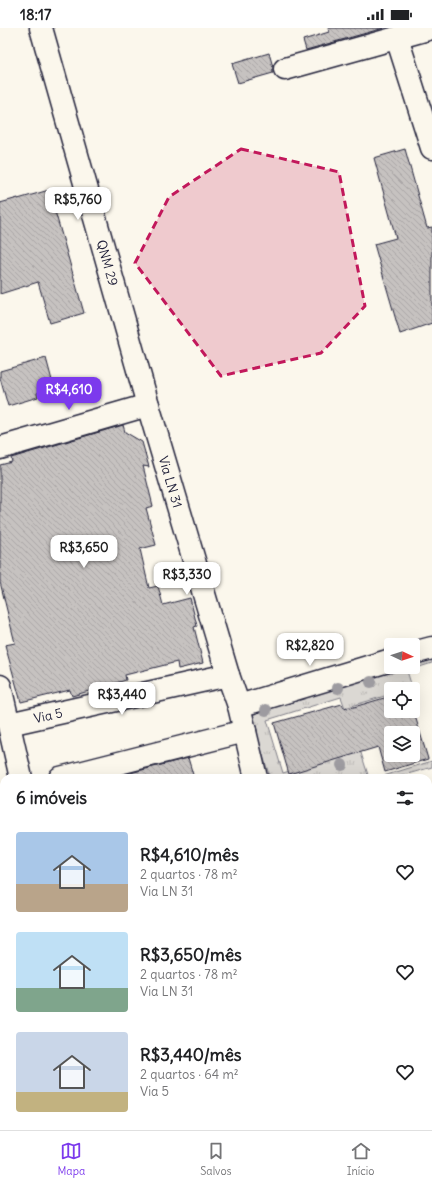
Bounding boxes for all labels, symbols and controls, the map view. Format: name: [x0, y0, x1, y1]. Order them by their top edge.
text: 18:17: [20, 5, 51, 24]
pin: R$5,760: [41, 187, 115, 221]
text: R$5,760: [54, 191, 102, 208]
street label: QNM 29: [93, 238, 122, 288]
pin: R$4,610: [32, 377, 106, 411]
text: R$4,610: [46, 381, 92, 398]
street label: Via LN 31: [155, 454, 186, 510]
pin: R$3,650: [47, 535, 121, 569]
text: R$3,650: [59, 539, 109, 556]
pin: R$3,330: [150, 562, 224, 596]
text: R$3,330: [163, 566, 211, 583]
pin: R$2,820: [273, 633, 347, 667]
text: R$2,820: [286, 637, 334, 654]
north arrow: [384, 638, 420, 674]
map controls: [384, 638, 420, 762]
pin: R$3,440: [85, 682, 159, 716]
button: locate: [384, 682, 420, 718]
text: R$3,440: [98, 686, 146, 703]
street label: Via 5: [32, 704, 64, 727]
button: layers: [384, 726, 420, 762]
text: 6 imóveis: [16, 787, 87, 809]
icon: filters: [394, 787, 416, 809]
text: R$4,610/mês: [140, 844, 239, 866]
icon: home: [48, 848, 96, 896]
icon: heart: [394, 861, 416, 883]
text: 2 quartos · 78 m²: [140, 866, 238, 883]
text: Via LN 31: [140, 883, 193, 900]
text: R$3,650/mês: [140, 944, 242, 966]
icon: home: [48, 948, 96, 996]
icon: heart: [394, 961, 416, 983]
text: 2 quartos · 78 m²: [140, 966, 238, 983]
text: Via LN 31: [140, 983, 193, 1000]
text: R$3,440/mês: [140, 1044, 242, 1066]
icon: home: [48, 1048, 96, 1096]
icon: heart: [394, 1061, 416, 1083]
text: 2 quartos · 64 m²: [140, 1066, 239, 1083]
text: Via 5: [140, 1083, 169, 1100]
tab: Mapa: [58, 1140, 85, 1178]
tab: Salvos: [200, 1140, 232, 1178]
tab: Início: [347, 1140, 374, 1178]

